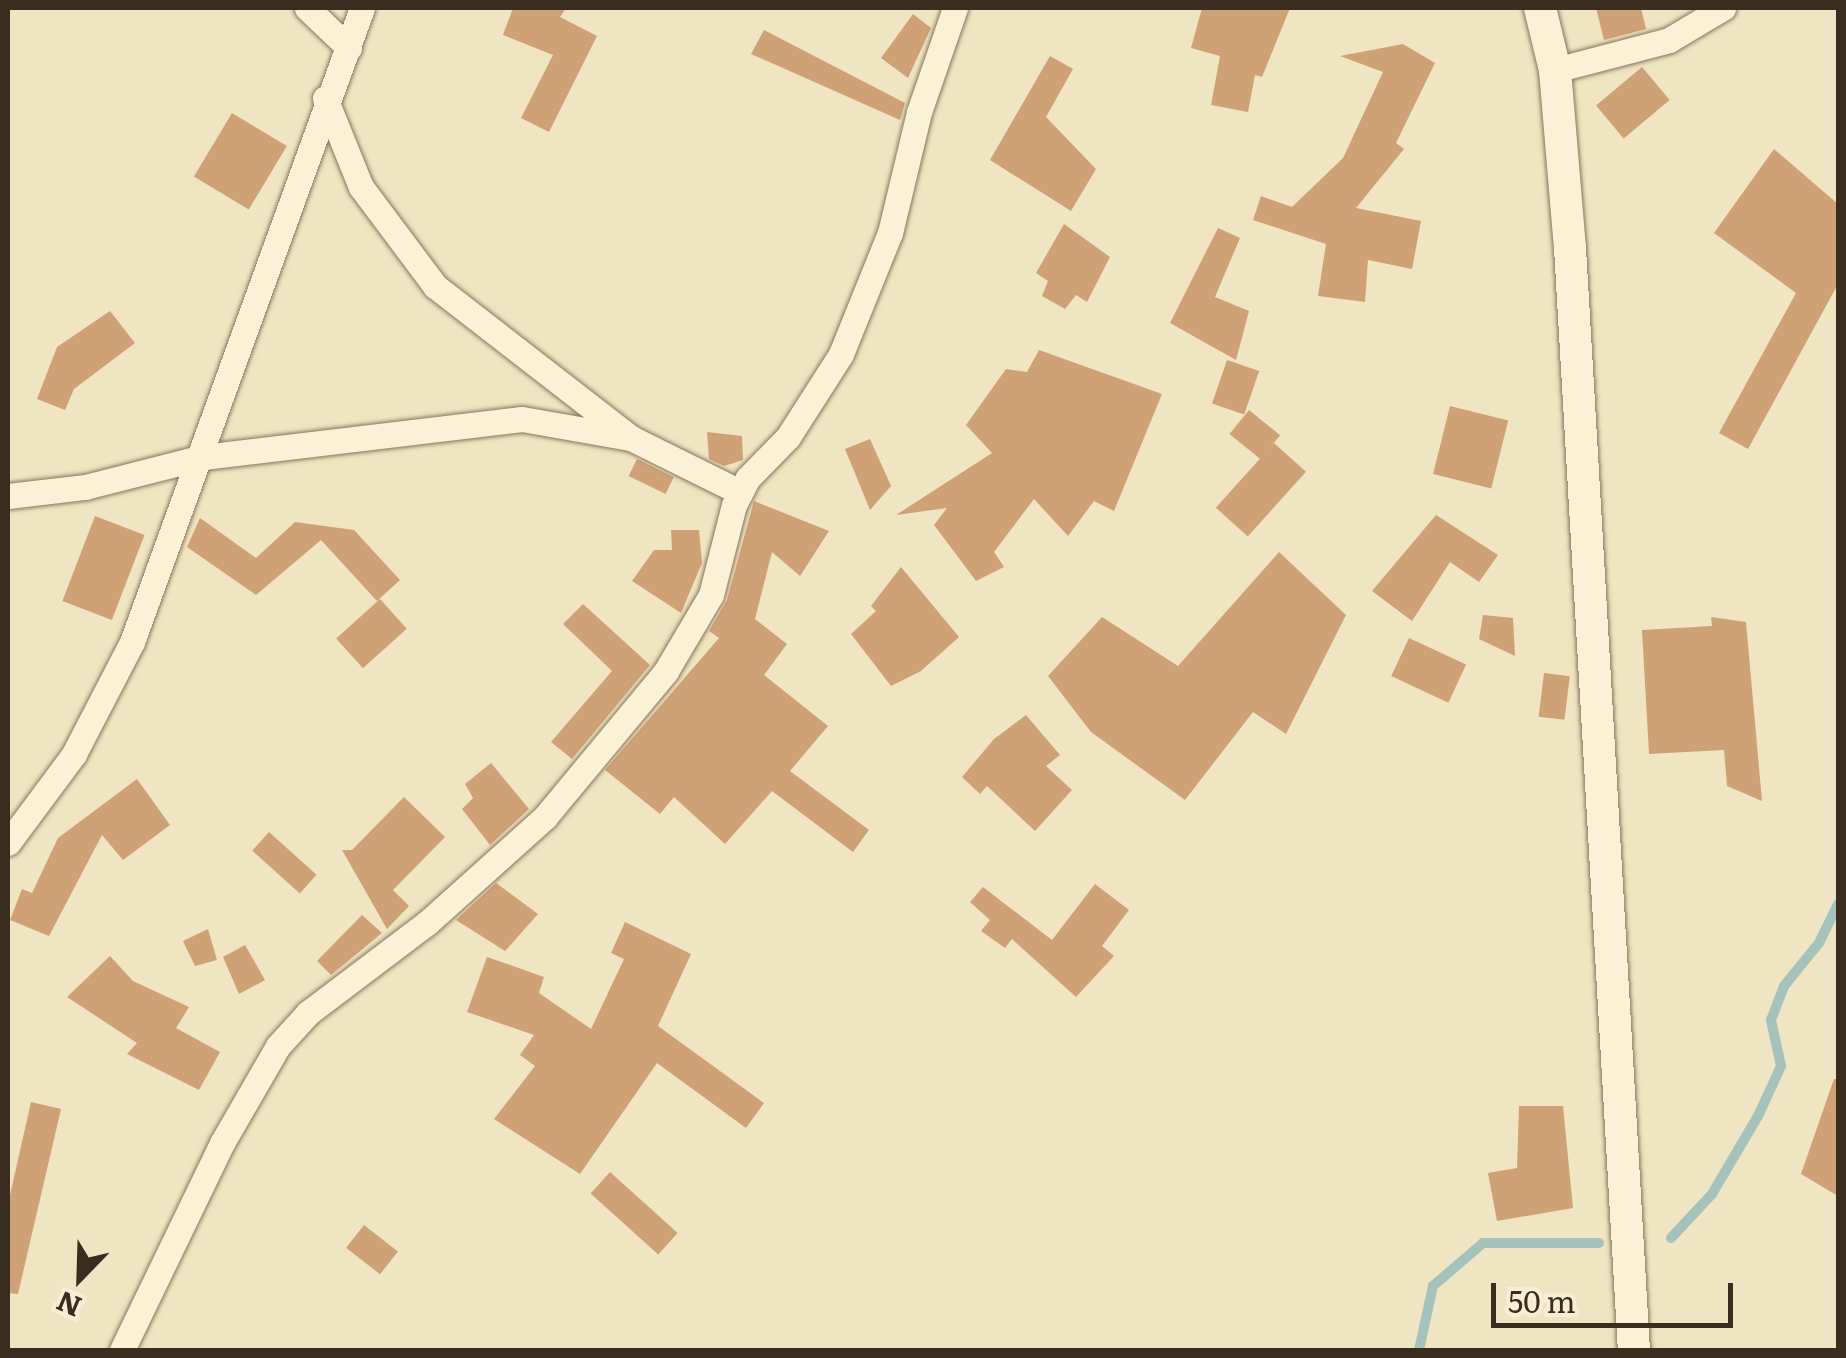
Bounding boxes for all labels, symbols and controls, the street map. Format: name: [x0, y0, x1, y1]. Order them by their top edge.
north arrow: [30, 1228, 130, 1328]
scale bar: [1496, 1263, 1738, 1325]
text: 50 m: [1508, 1278, 1576, 1322]
text: N: [49, 1282, 87, 1330]

